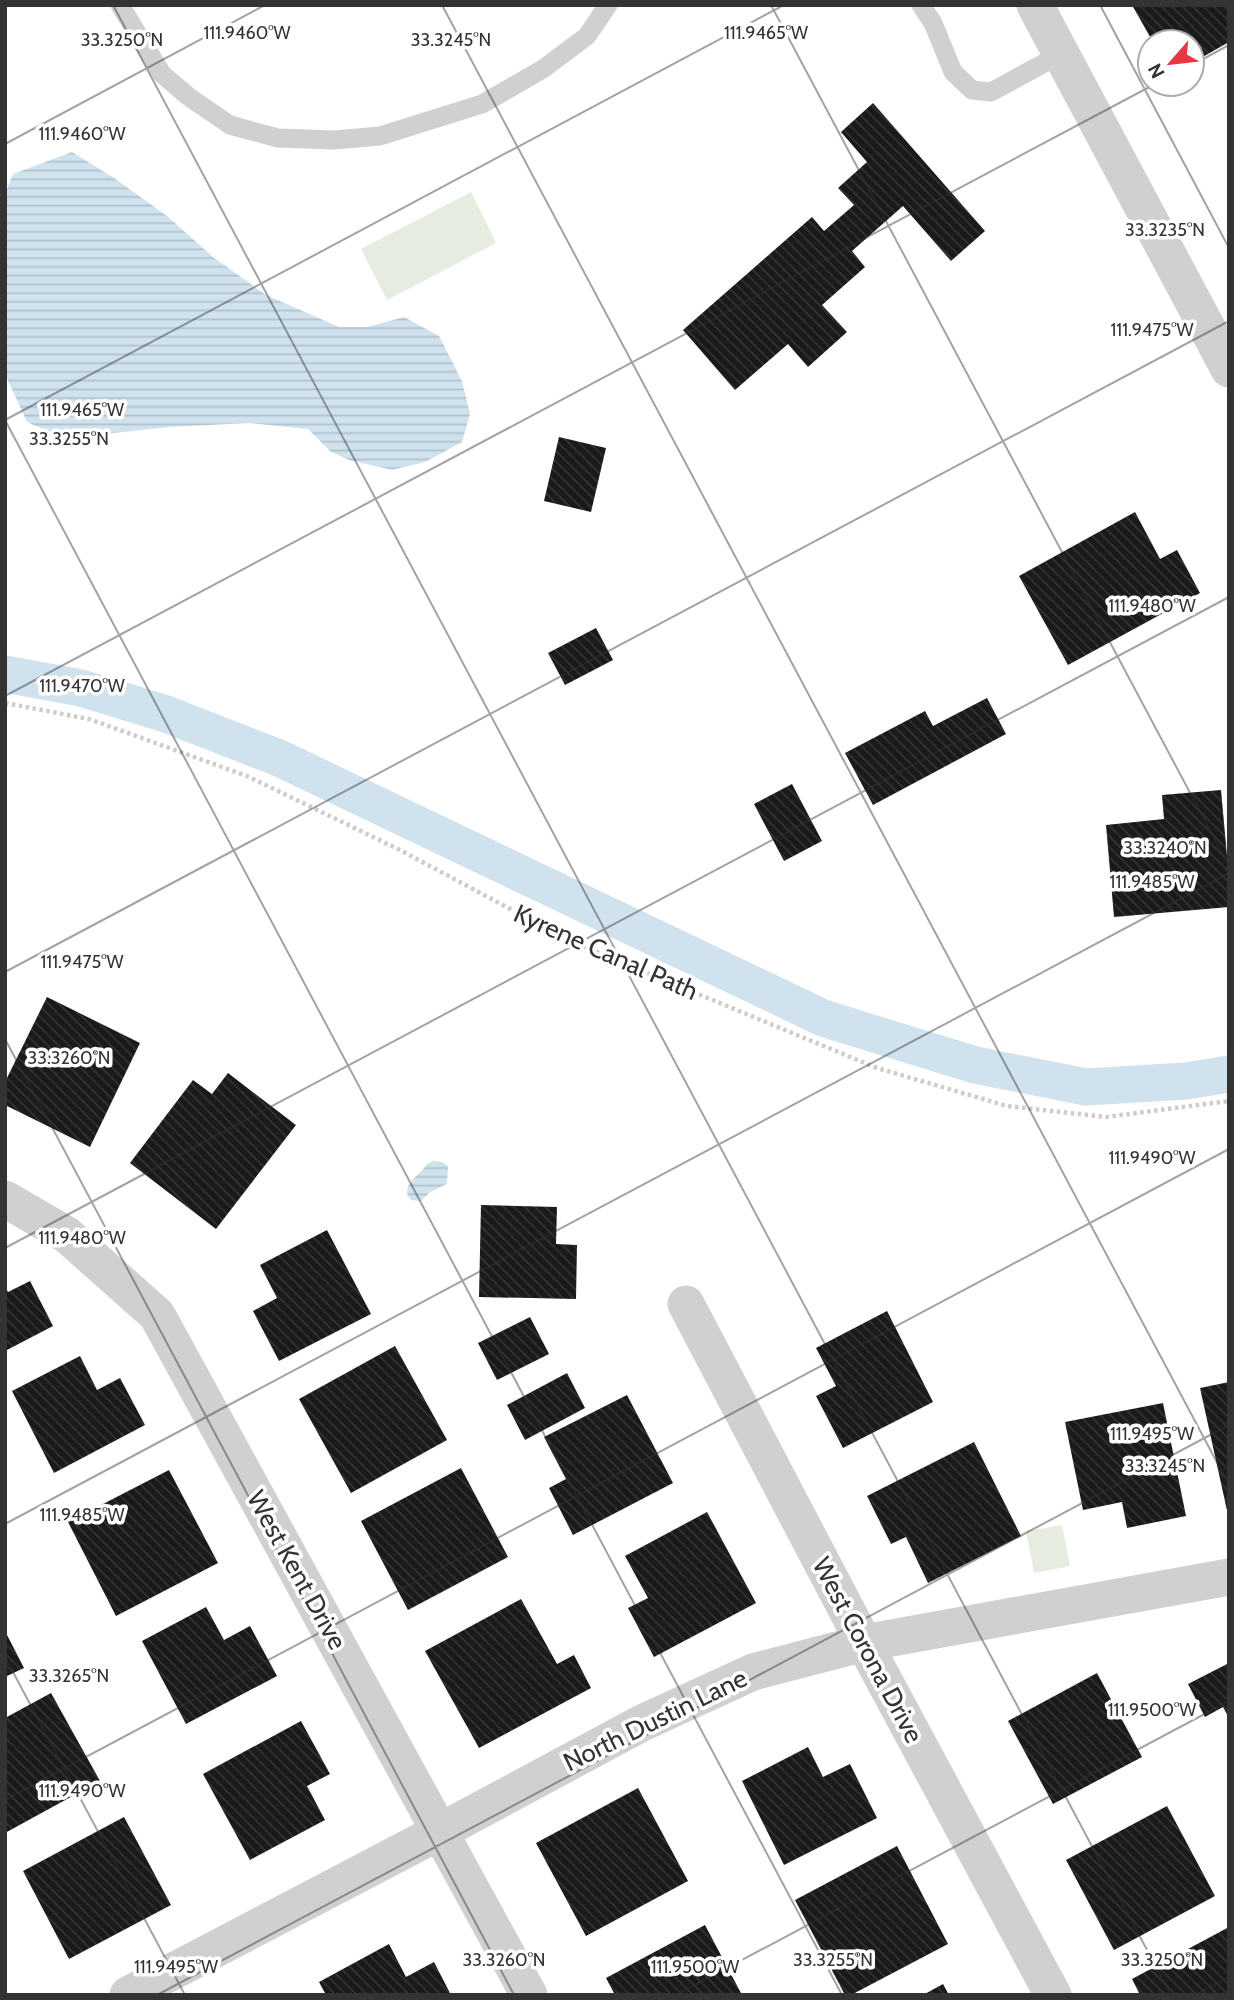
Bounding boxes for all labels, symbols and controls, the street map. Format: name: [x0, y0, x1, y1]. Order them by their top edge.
text: 111.9460°W: [203, 22, 291, 44]
text: 111.9465°W: [724, 22, 808, 44]
north arrow: [1136, 28, 1206, 98]
text: 33.3250°N: [81, 29, 163, 51]
text: 33.3245°N: [411, 29, 491, 51]
text: N: [1143, 59, 1170, 82]
text: 111.9460°W: [38, 123, 126, 145]
text: 33.3235°N: [1125, 219, 1205, 241]
text: 111.9475°W: [1110, 319, 1194, 341]
text: 111.9465°W: [40, 399, 124, 421]
text: 33.3255°N: [29, 428, 109, 450]
text: 111.9480°W: [1108, 595, 1196, 617]
text: 111.9470°W: [39, 675, 125, 697]
text: 33.3240°N: [1123, 837, 1207, 859]
text: 111.9485°W: [1110, 871, 1194, 893]
street label: Kyrene Canal Path: [509, 897, 703, 1007]
text: 111.9475°W: [40, 951, 124, 973]
text: 33.3260°N: [27, 1047, 111, 1069]
text: 111.9490°W: [1108, 1147, 1196, 1169]
text: 111.9480°W: [38, 1227, 126, 1249]
text: 111.9495°W: [1110, 1423, 1194, 1445]
text: 33.3245°N: [1125, 1455, 1205, 1477]
street label: West Kent Drive: [240, 1485, 354, 1655]
text: 111.9485°W: [40, 1504, 124, 1526]
street label: West Corona Drive: [806, 1552, 930, 1748]
street label: North Dustin Lane: [558, 1662, 752, 1778]
text: 33.3265°N: [29, 1665, 109, 1687]
text: 111.9500°W: [1108, 1699, 1196, 1721]
text: 111.9490°W: [38, 1780, 126, 1802]
text: 33.3260°N: [462, 1949, 546, 1971]
text: 33.3255°N: [793, 1949, 873, 1971]
text: 33.3250°N: [1121, 1949, 1203, 1971]
text: 111.9495°W: [134, 1956, 218, 1978]
text: 111.9500°W: [651, 1956, 739, 1978]

